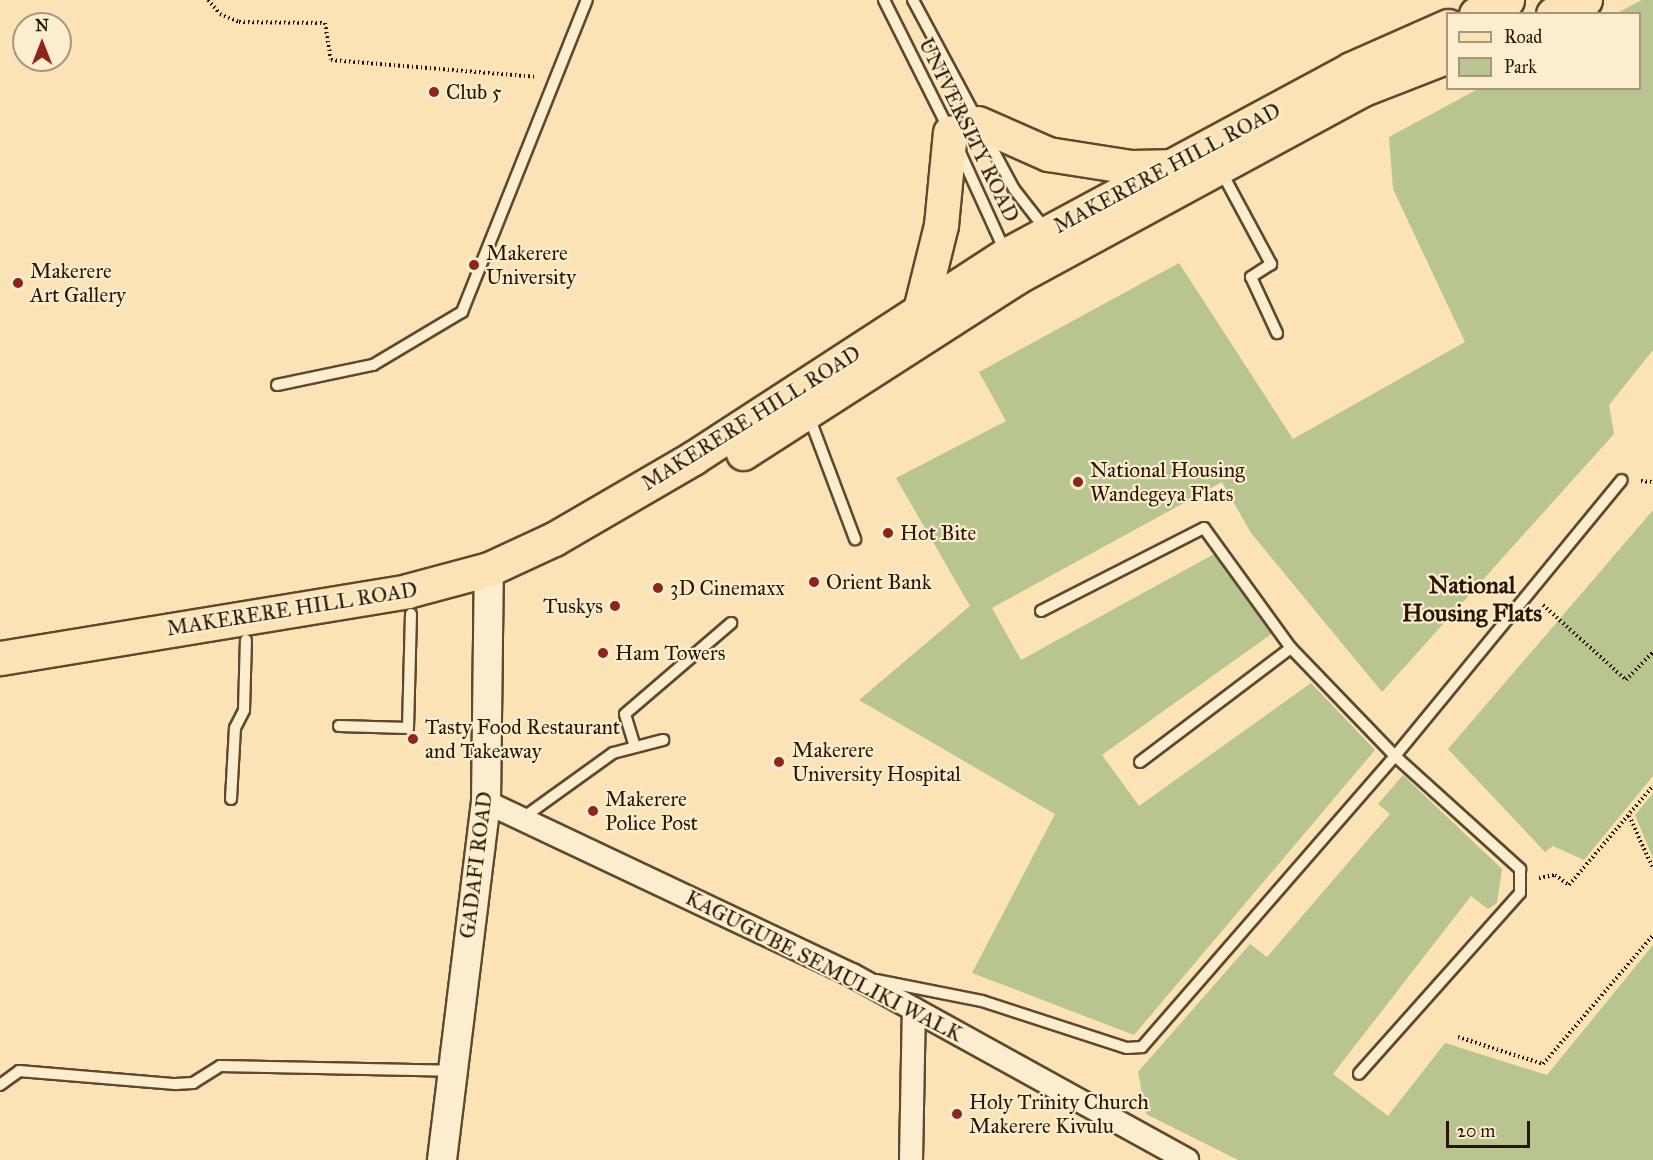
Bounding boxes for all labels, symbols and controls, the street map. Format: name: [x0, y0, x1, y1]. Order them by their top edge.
north arrow: [12, 12, 72, 72]
legend: [1446, 12, 1641, 90]
text: N: [35, 16, 49, 35]
text: Road: [1504, 26, 1542, 48]
street label: UNIVERSITY ROAD: [913, 34, 1025, 226]
text: Park: [1504, 56, 1537, 78]
place label: Club 5: [446, 79, 502, 105]
marker: Club 5: [427, 85, 441, 99]
street label: MAKERERE HILL ROAD: [1049, 97, 1285, 239]
place label: Makerere University: [486, 240, 576, 290]
place label: Makerere Art Gallery: [30, 258, 126, 308]
marker: Makerere University: [467, 258, 481, 272]
marker: Makerere Art Gallery: [11, 276, 25, 290]
street label: MAKERERE HILL ROAD: [637, 340, 865, 496]
place label: National Housing Wandegeya Flats: [1090, 457, 1245, 507]
marker: National Housing Wandegeya Flats: [1071, 475, 1085, 489]
place label: Hot Bite: [900, 520, 976, 546]
marker: Hot Bite: [881, 526, 895, 540]
place label: Orient Bank: [826, 569, 931, 595]
district label: National Housing Flats: [1402, 572, 1542, 628]
place label: 3D Cinemaxx: [670, 575, 785, 601]
marker: Orient Bank: [807, 575, 821, 589]
street label: MAKERERE HILL ROAD: [165, 577, 419, 641]
marker: 3D Cinemaxx: [651, 581, 665, 595]
place label: Tuskys: [543, 593, 603, 619]
marker: Tuskys: [608, 599, 622, 613]
place label: Ham Towers: [615, 640, 725, 666]
marker: Ham Towers: [596, 646, 610, 660]
place label: Tasty Food Restaurant and Takeaway: [425, 714, 620, 764]
marker: Tasty Food Restaurant and Takeaway: [406, 732, 420, 746]
place label: Makerere University Hospital: [792, 737, 961, 787]
marker: Makerere University Hospital: [770, 753, 788, 771]
place label: Makerere Police Post: [605, 786, 698, 836]
street label: GADAFI ROAD: [454, 790, 498, 940]
marker: Makerere Police Post: [586, 804, 600, 818]
street label: KAGUGUBE SEMULIKI WALK: [681, 885, 967, 1047]
place label: Holy Trinity Church Makerere Kivulu: [969, 1089, 1149, 1139]
marker: Holy Trinity Church Makerere Kivulu: [950, 1107, 964, 1121]
scale bar: [1449, 1109, 1533, 1147]
text: 20 m: [1457, 1120, 1495, 1142]

